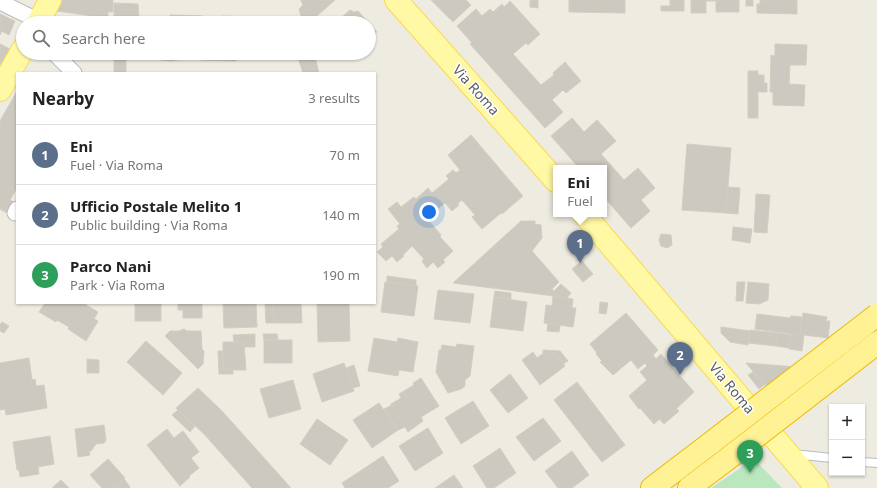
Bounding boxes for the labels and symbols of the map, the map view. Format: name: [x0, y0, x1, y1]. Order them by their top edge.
street label: Via Roma: [449, 60, 504, 119]
your location: [419, 202, 439, 222]
pin: 1: [567, 230, 593, 263]
pin: 2: [667, 342, 693, 375]
street label: Via Roma: [705, 358, 759, 417]
pin: 3: [737, 440, 763, 473]

